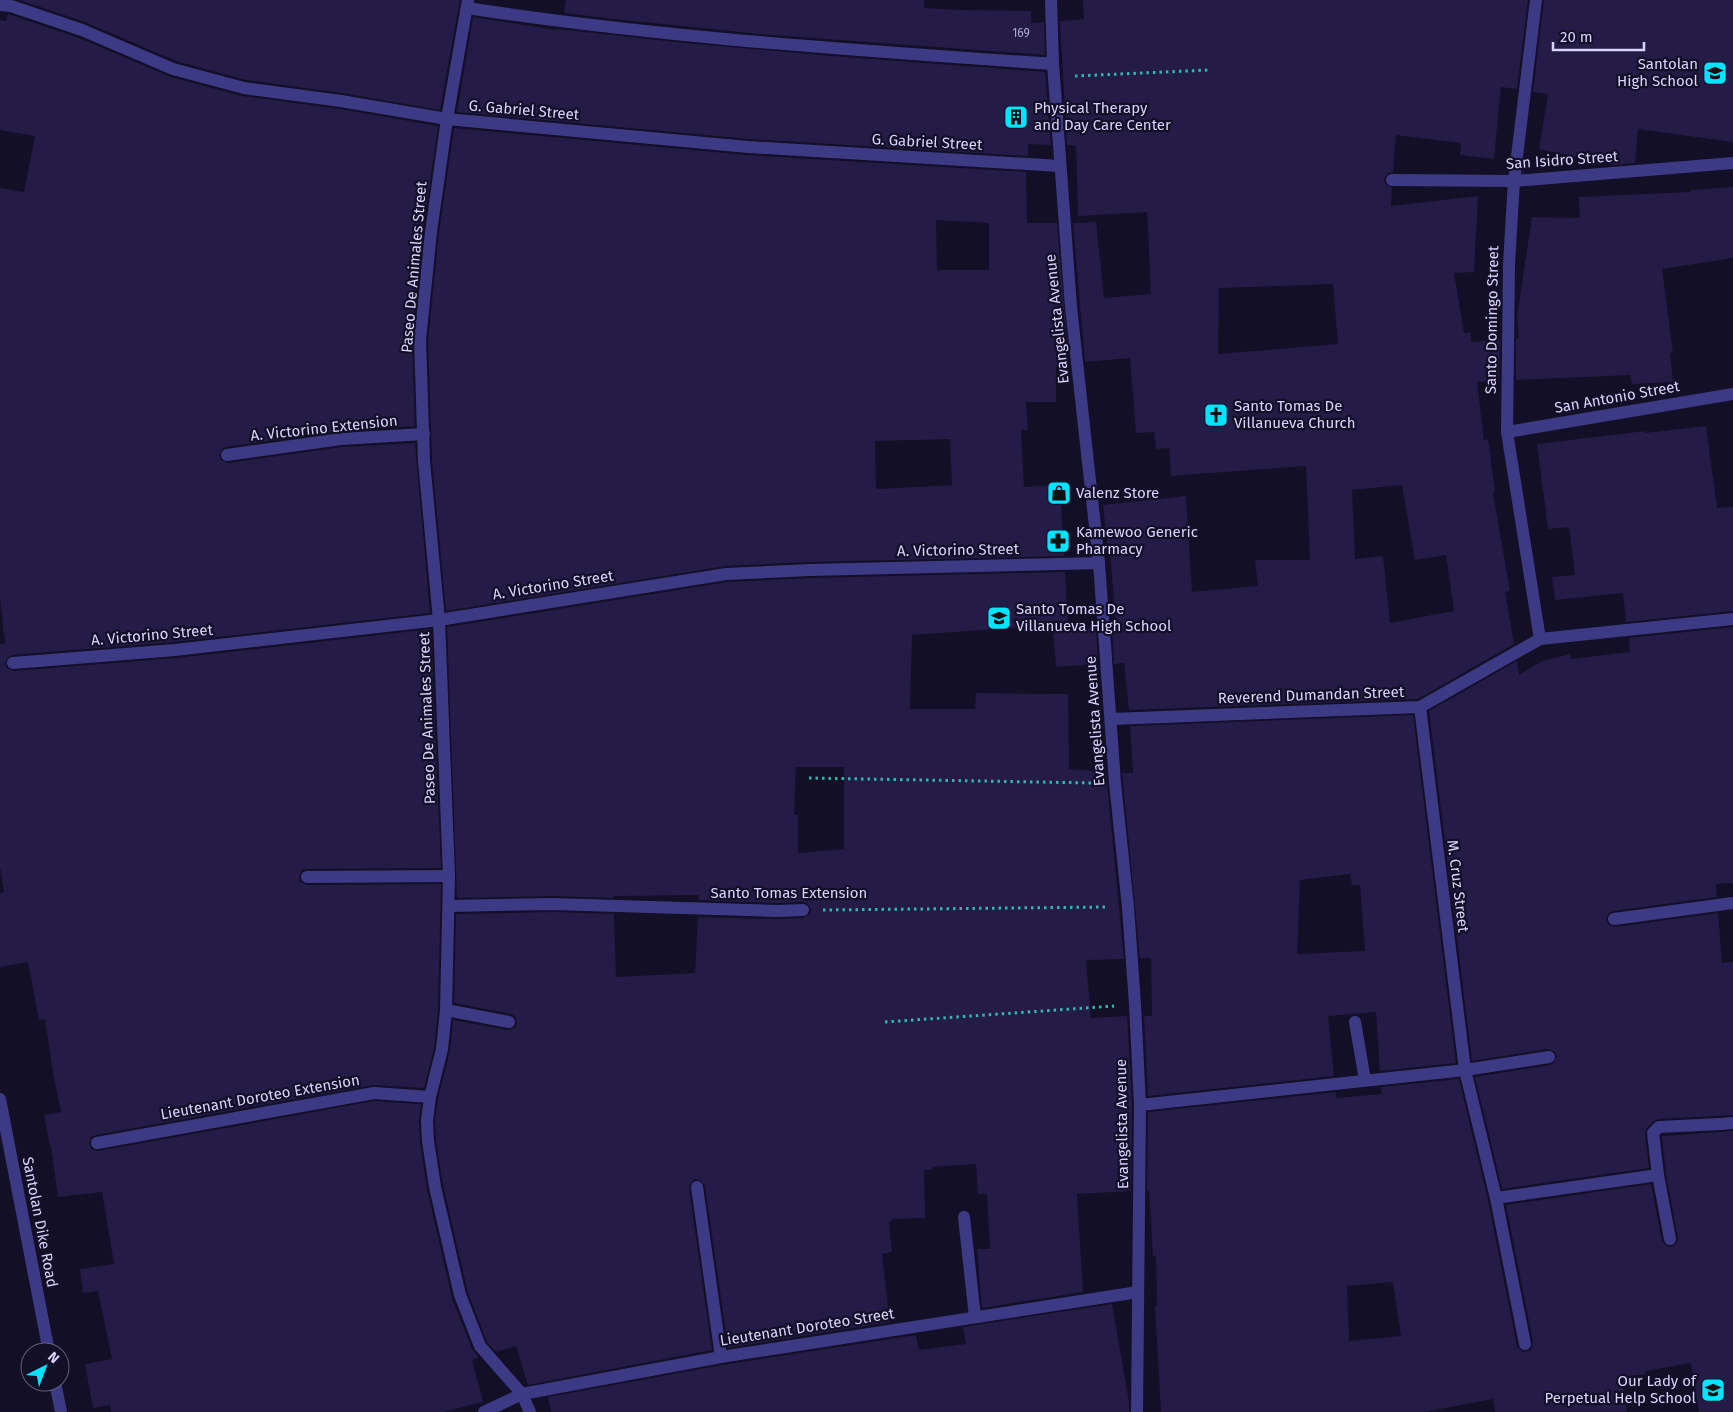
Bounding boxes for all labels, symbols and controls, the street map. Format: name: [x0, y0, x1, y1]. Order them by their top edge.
scale bar: [1553, 20, 1644, 52]
house number: 169: [1012, 26, 1030, 40]
text: 20 m: [1560, 28, 1593, 46]
place label: Santolan High School: [1617, 55, 1699, 90]
school or university icon: Santolan High School: [1702, 60, 1728, 86]
street label: G. Gabriel Street: [468, 96, 581, 124]
place label: Physical Therapy and Day Care Center: [1034, 99, 1171, 134]
building icon: Physical Therapy and Day Care Center: [1003, 104, 1029, 130]
street label: G. Gabriel Street: [871, 130, 983, 154]
street label: San Isidro Street: [1505, 147, 1619, 173]
street label: Paseo De Animales Street: [398, 180, 431, 354]
street label: Santo Domingo Street: [1482, 245, 1502, 394]
street label: Evangelista Avenue: [1041, 253, 1073, 385]
street label: San Antonio Street: [1553, 377, 1682, 417]
place label: Santo Tomas De Villanueva Church: [1234, 397, 1355, 432]
church icon: Santo Tomas De Villanueva Church: [1203, 402, 1229, 428]
street label: A. Victorino Extension: [250, 411, 398, 445]
shop icon: Valenz Store: [1046, 480, 1072, 506]
place label: Valenz Store: [1076, 484, 1159, 502]
place label: Kamewoo Generic Pharmacy: [1076, 523, 1198, 558]
pharmacy icon: Kamewoo Generic Pharmacy: [1045, 528, 1071, 554]
street label: A. Victorino Street: [897, 540, 1020, 560]
street label: A. Victorino Street: [491, 566, 615, 603]
place label: Santo Tomas De Villanueva High School: [1016, 600, 1172, 635]
school or university icon: Santo Tomas De Villanueva High School: [986, 605, 1012, 631]
street label: A. Victorino Street: [90, 621, 214, 649]
street label: Paseo De Animales Street: [415, 631, 439, 804]
street label: Evangelista Avenue: [1081, 655, 1109, 787]
street label: Reverend Dumandan Street: [1217, 683, 1405, 707]
street label: M. Cruz Street: [1443, 839, 1473, 934]
street label: Santo Tomas Extension: [711, 884, 867, 902]
street label: Evangelista Avenue: [1112, 1059, 1132, 1189]
street label: Lieutenant Doroteo Extension: [159, 1071, 361, 1123]
street label: Santolan Dike Road: [19, 1155, 61, 1289]
street label: Lieutenant Doroteo Street: [718, 1304, 896, 1350]
north arrow: [20, 1342, 70, 1392]
text: N: [44, 1348, 63, 1367]
place label: Our Lady of Perpetual Help School: [1544, 1372, 1697, 1407]
school or university icon: Our Lady of Perpetual Help School: [1700, 1377, 1726, 1403]

